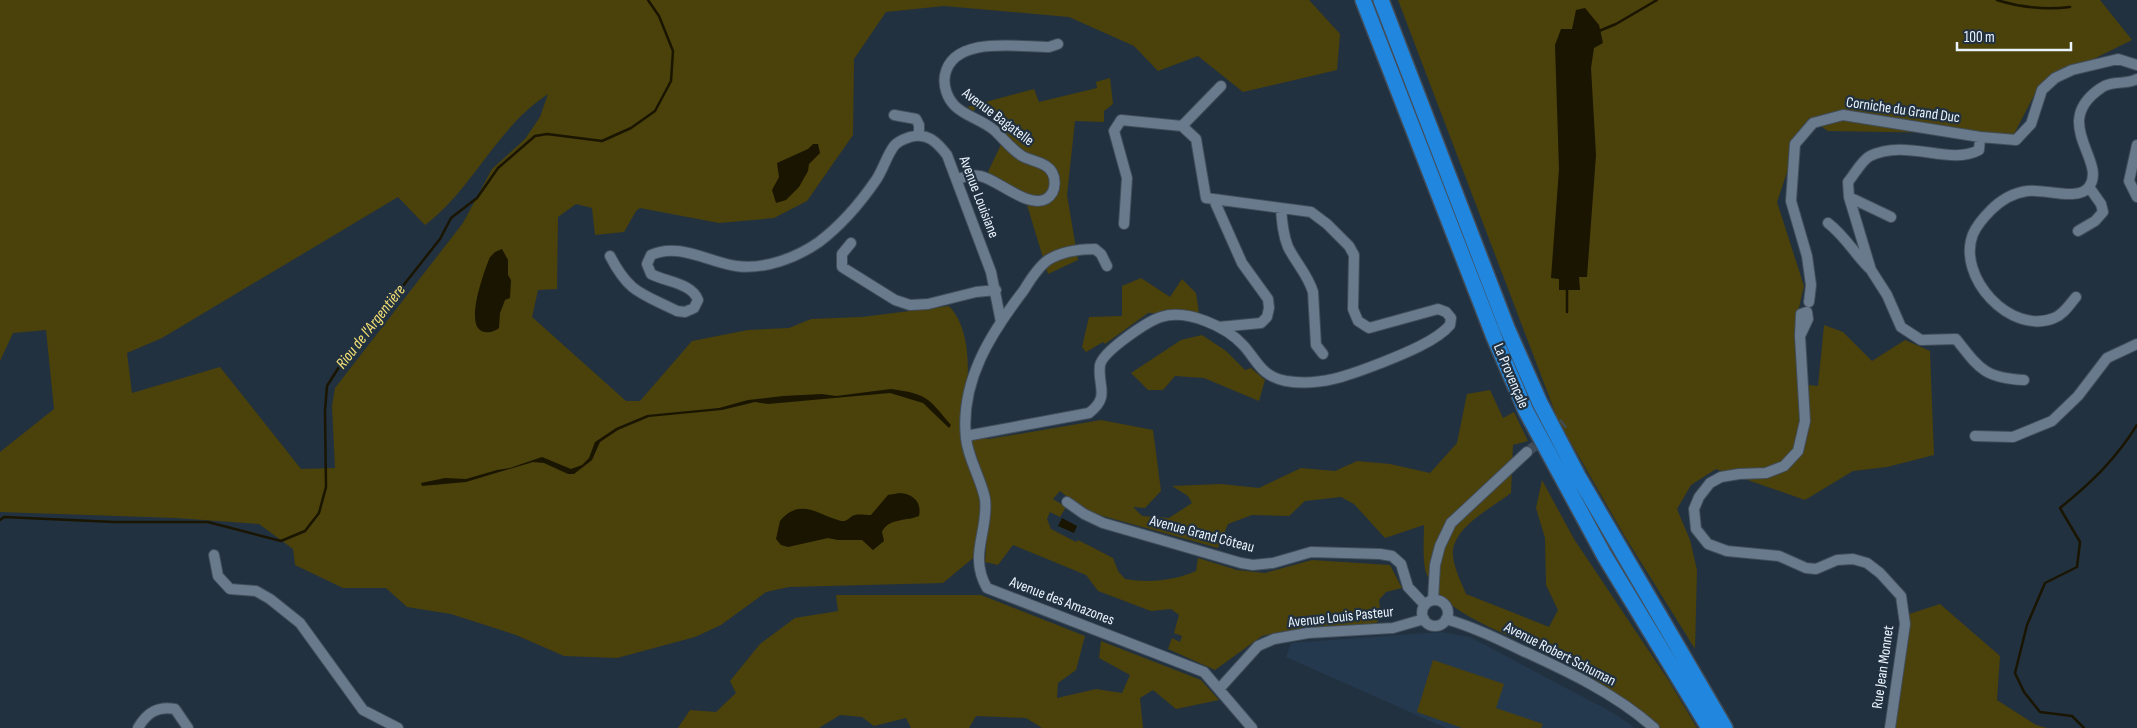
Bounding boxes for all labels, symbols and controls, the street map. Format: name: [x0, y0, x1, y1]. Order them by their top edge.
scale bar: [1957, 20, 2071, 52]
text: 100 m: [1964, 28, 1995, 47]
street label: Avenue Bagatelle: [957, 83, 1038, 150]
street label: Corniche du Grand Duc: [1845, 93, 1961, 127]
street label: Avenue Louisiane: [954, 152, 1003, 241]
water label: Riou de l'Argentière: [332, 281, 410, 373]
street label: La Provençale: [1489, 341, 1533, 411]
street label: Avenue Grand Côteau: [1147, 511, 1256, 557]
street label: Avenue des Amazones: [1006, 572, 1117, 630]
street label: Avenue Louis Pasteur: [1286, 602, 1395, 632]
street label: Avenue Robert Schuman: [1500, 617, 1619, 690]
street label: Rue Jean Monnet: [1868, 624, 1898, 710]

